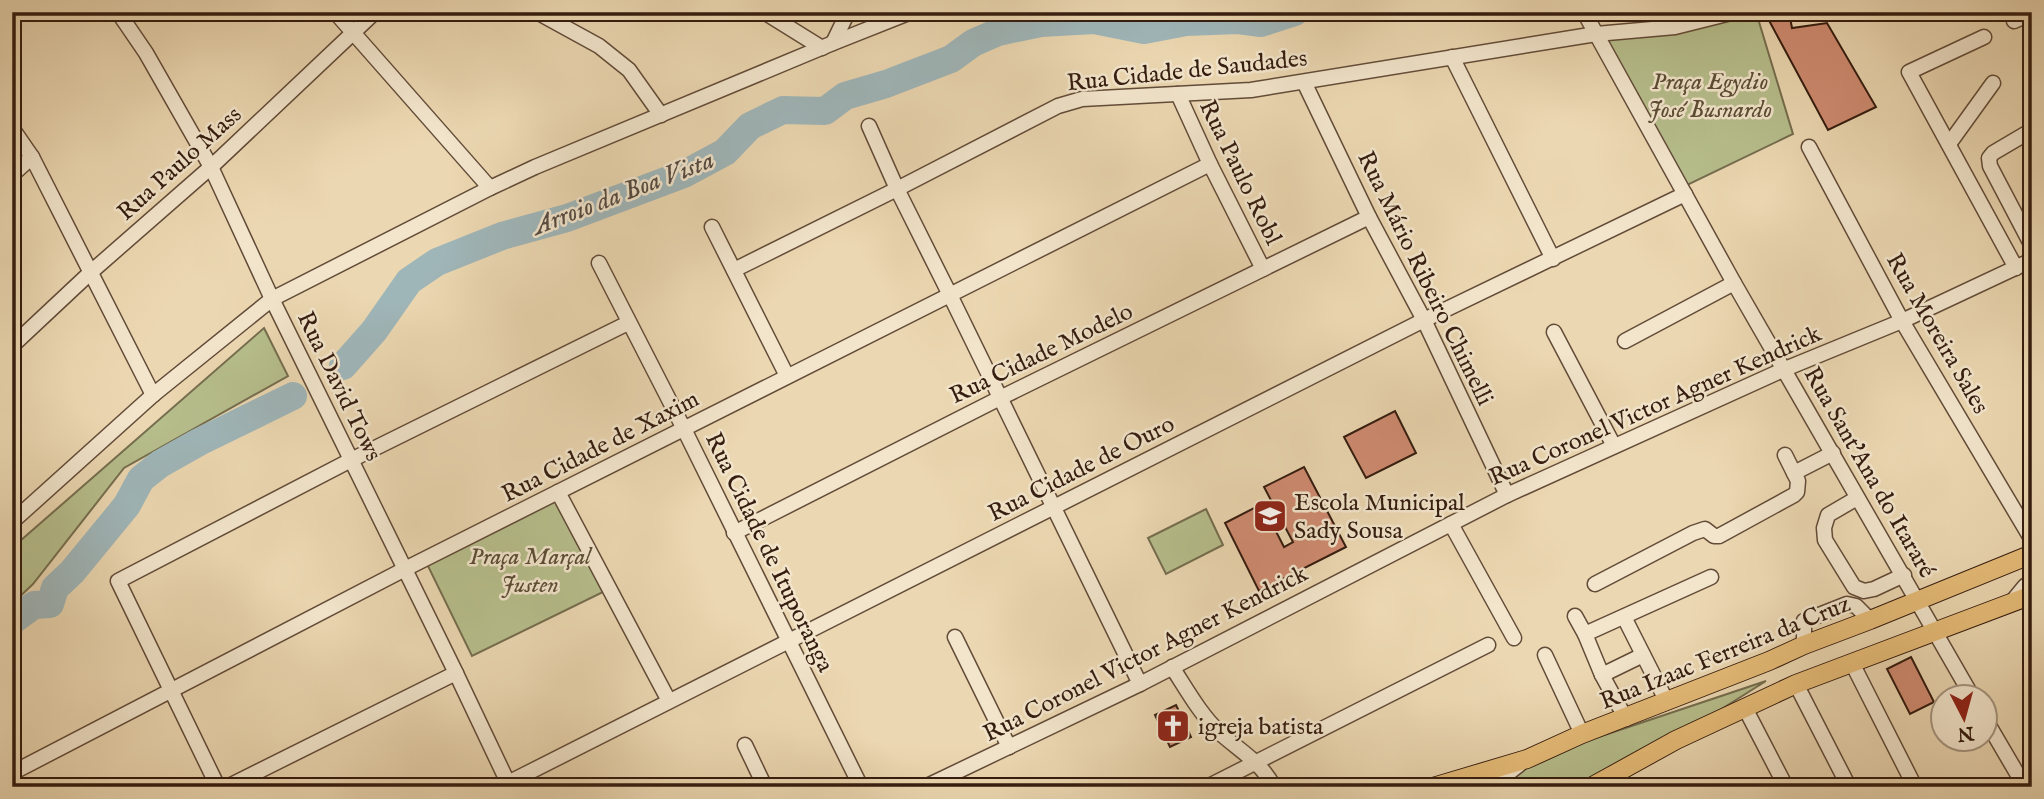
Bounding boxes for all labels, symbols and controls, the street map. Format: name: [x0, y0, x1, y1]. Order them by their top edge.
street label: Rua Cidade de Saudades: [1066, 43, 1309, 100]
park label: Praça Egydio José Busnardo: [1648, 67, 1772, 126]
street label: Rua Paulo Robl: [1191, 95, 1288, 251]
street label: Rua Paulo Mass: [111, 100, 249, 228]
water label: Arroio da Boa Vista: [526, 144, 719, 244]
street label: Rua Mário Ribeiro Chimelli: [1349, 146, 1500, 411]
street label: Rua Moreira Sales: [1878, 248, 1995, 420]
street label: Rua Cidade Modelo: [945, 297, 1138, 412]
street label: Rua David Tows: [289, 307, 388, 467]
street label: Rua Coronel Victor Agner Kendrick: [1485, 319, 1827, 494]
street label: Rua Sant'Ana do Itararé: [1796, 362, 1942, 584]
street label: Rua Cidade de Xaxim: [497, 384, 705, 510]
street label: Rua Cidade de Ouro: [983, 409, 1180, 530]
street label: Rua Cidade de Ituporanga: [697, 428, 840, 678]
place label: Escola Municipal Sady Sousa: [1294, 488, 1465, 547]
school or university icon: Escola Municipal Sady Sousa: [1251, 497, 1289, 535]
park label: Praça Marçal Justen: [469, 542, 593, 601]
street label: Rua Coronel Victor Agner Kendrick: [978, 559, 1313, 750]
street label: Rua Izaac Ferreira da Cruz: [1596, 589, 1855, 718]
north arrow: [1928, 684, 1998, 754]
church icon: igreja batista: [1154, 707, 1192, 745]
place label: igreja batista: [1198, 712, 1324, 743]
text: N: [1956, 720, 1976, 746]

